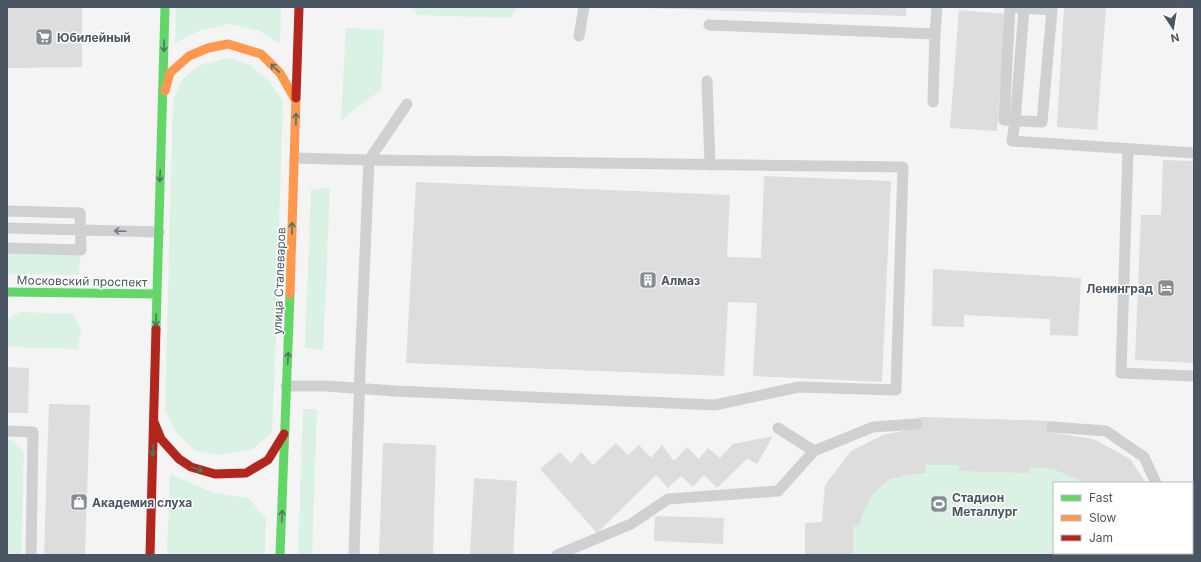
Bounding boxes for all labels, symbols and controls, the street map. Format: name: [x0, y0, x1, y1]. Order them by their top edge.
north arrow: [1153, 8, 1193, 48]
supermarket icon: Юбилейный: [34, 27, 54, 47]
place label: Юбилейный: [57, 30, 131, 45]
text: N: [1170, 30, 1181, 46]
one-way arrow: [160, 39, 168, 52]
one-way arrow: [270, 63, 280, 73]
one-way arrow: [292, 113, 300, 126]
one-way arrow: [157, 169, 164, 182]
one-way arrow: [289, 222, 296, 235]
one-way arrow: [114, 227, 127, 235]
street label: улица Сталеваров: [270, 227, 288, 335]
building icon: Алмаз: [638, 270, 658, 290]
street label: Московский проспект: [17, 272, 148, 290]
place label: Алмаз: [661, 273, 700, 288]
hotel icon: Ленинград: [1156, 278, 1176, 298]
place label: Ленинград: [1086, 281, 1153, 296]
one-way arrow: [153, 313, 160, 326]
one-way arrow: [284, 352, 291, 365]
one-way arrow: [149, 443, 156, 456]
one-way arrow: [190, 466, 202, 474]
legend: [1053, 482, 1193, 554]
place label: Стадион Металлург: [952, 490, 1018, 519]
text: Fast: [1089, 490, 1113, 505]
shop icon: Академия слуха: [69, 492, 89, 512]
sports icon: Стадион Металлург: [929, 494, 949, 514]
place label: Академия слуха: [92, 495, 192, 510]
one-way arrow: [278, 510, 285, 523]
text: Slow: [1089, 510, 1117, 525]
text: Jam: [1089, 530, 1113, 545]

